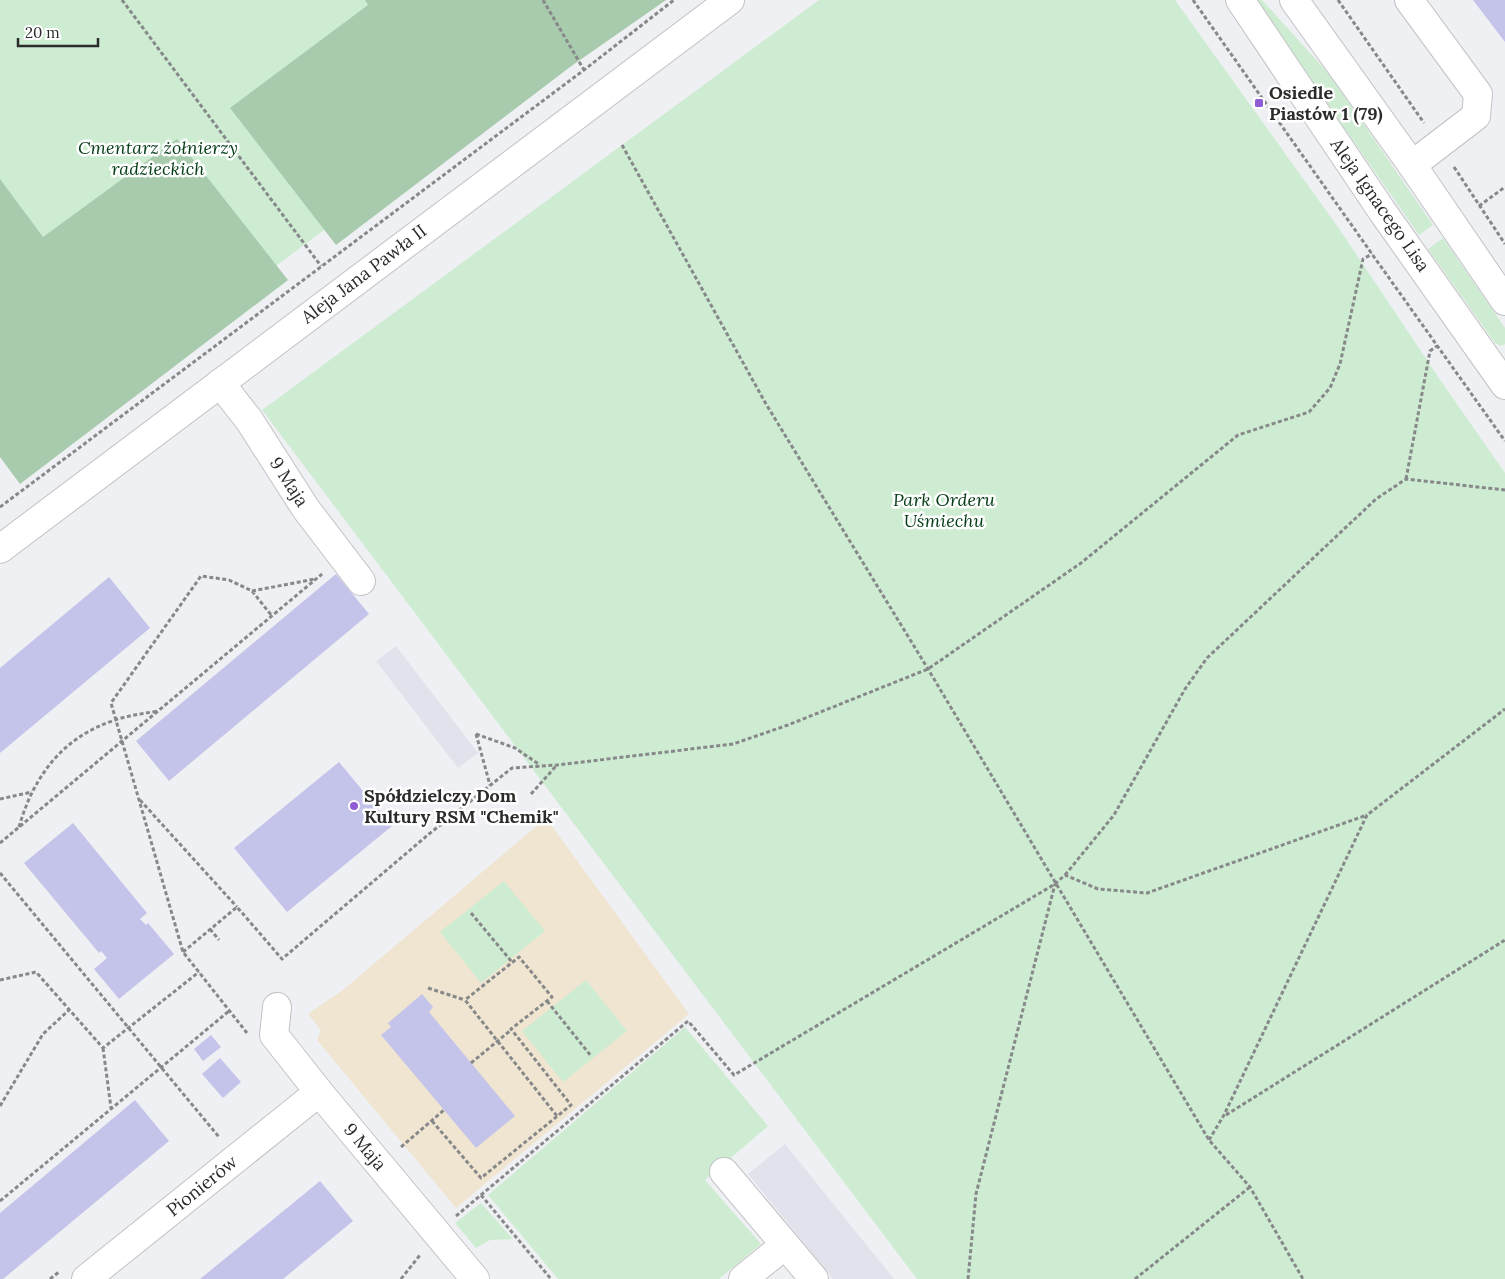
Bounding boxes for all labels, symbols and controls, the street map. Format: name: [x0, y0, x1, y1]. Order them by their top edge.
scale bar: [18, 15, 98, 47]
text: 20 m: [25, 23, 60, 42]
place label: Osiedle Piastów 1 (79): [1269, 81, 1383, 125]
marker: Osiedle Piastów 1 (79): [1253, 97, 1265, 109]
street label: Aleja Ignacego Lisa: [1325, 133, 1435, 276]
park label: Cmentarz żołnierzy radzieckich: [78, 136, 238, 180]
street label: Aleja Jana Pawła II: [296, 219, 431, 329]
street label: 9 Maja: [265, 452, 314, 511]
park label: Park Orderu Uśmiechu: [893, 488, 995, 532]
place label: Spółdzielczy Dom Kultury RSM "Chemik": [364, 784, 559, 828]
marker: Spółdzielczy Dom Kultury RSM "Chemik": [348, 800, 360, 812]
street label: 9 Maja: [339, 1118, 392, 1175]
street label: Pionierów: [162, 1150, 242, 1221]

